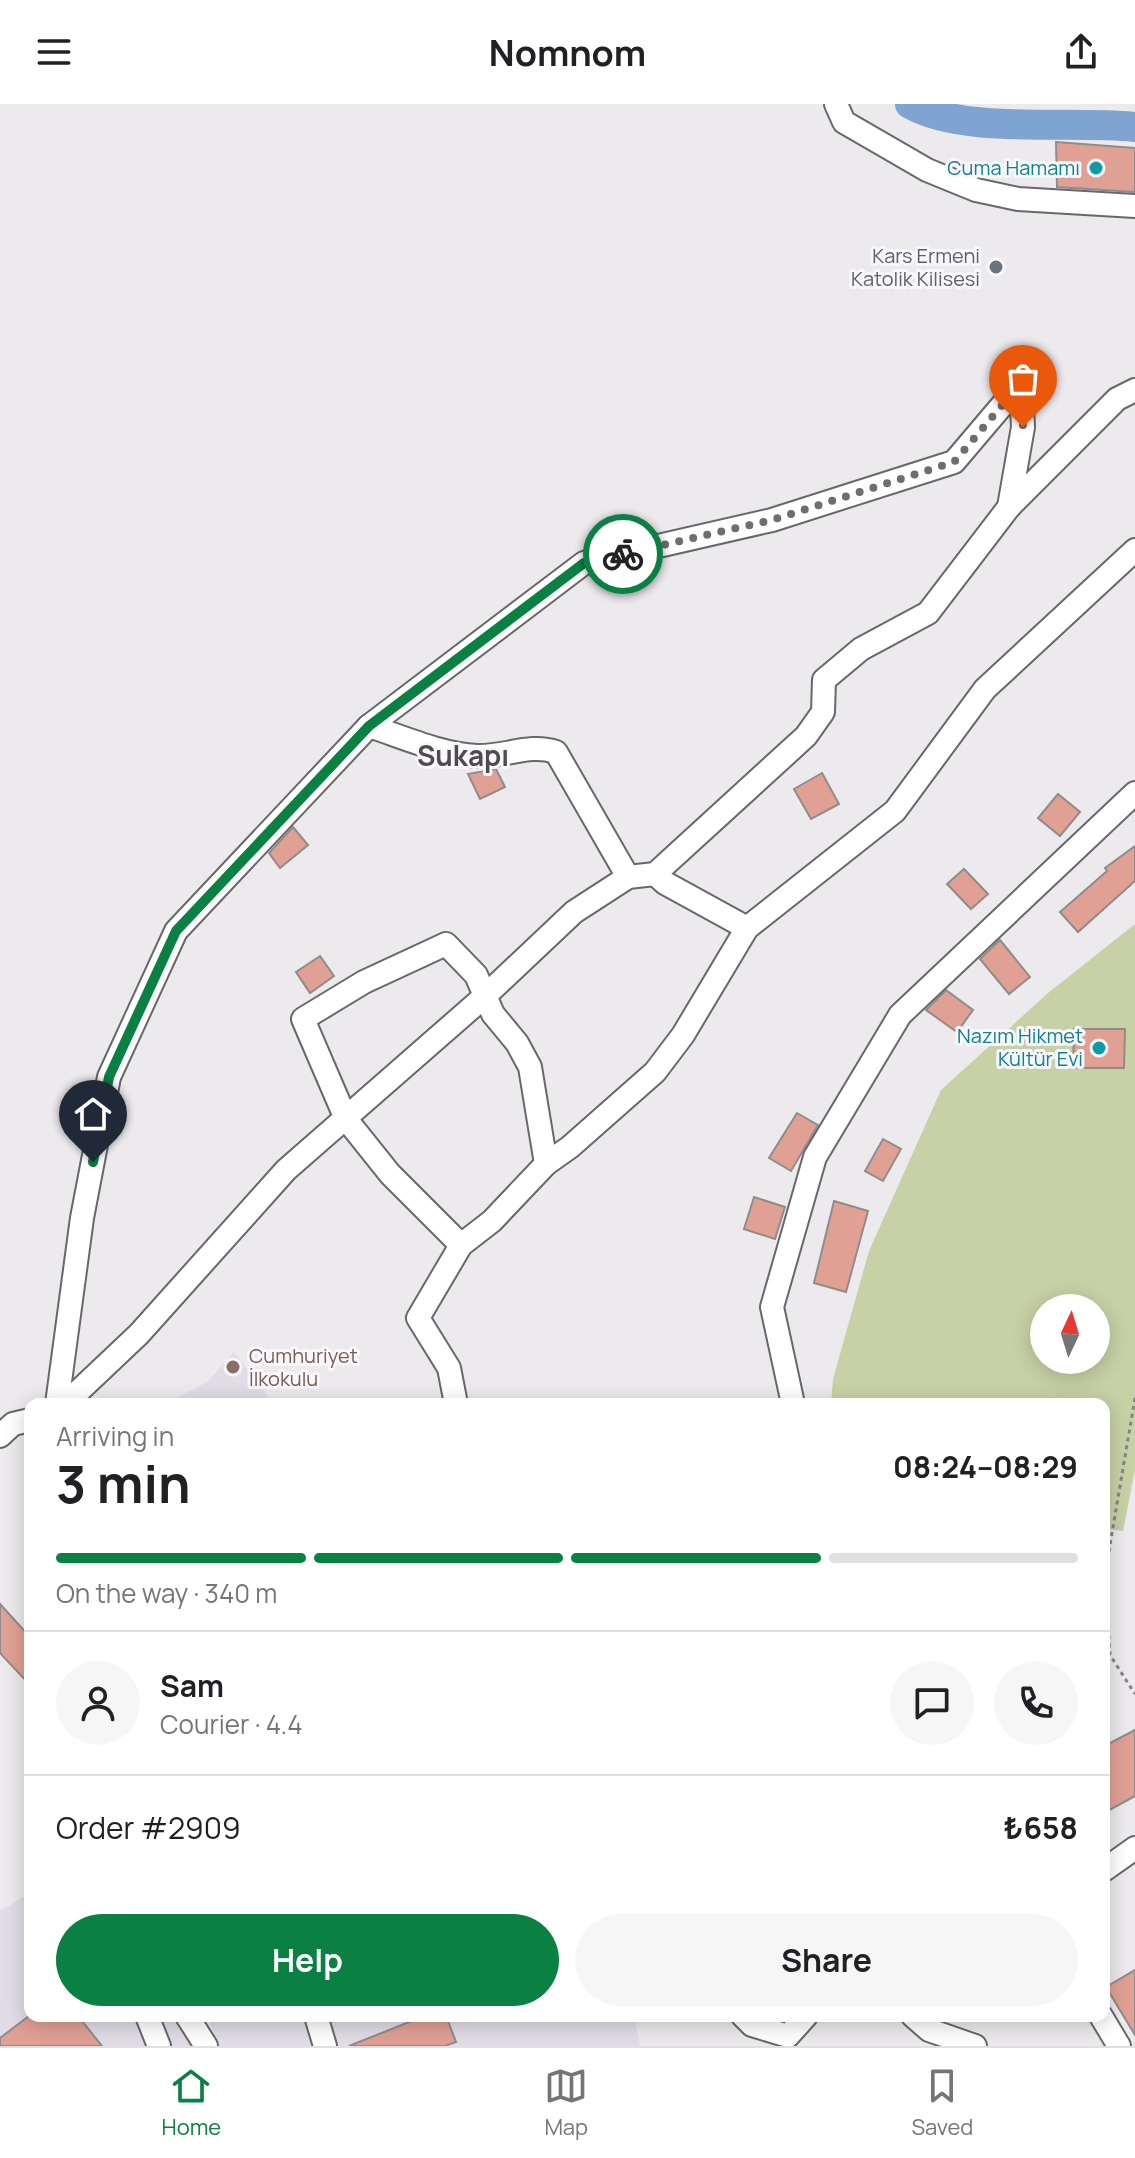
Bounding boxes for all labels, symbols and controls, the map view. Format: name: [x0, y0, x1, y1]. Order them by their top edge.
text: Nomnom: [489, 28, 646, 77]
icon: menu: [32, 30, 76, 74]
icon: share: [1059, 30, 1103, 74]
place label: Cuma Hamamı: [947, 154, 1080, 181]
marker: Cuma Hamamı: [1087, 159, 1105, 177]
place label: Kars Ermeni Katolik Kilisesi: [851, 242, 980, 292]
marker: Kars Ermeni Katolik Kilisesi: [987, 258, 1005, 276]
pin: [989, 345, 1057, 427]
icon: bag: [1001, 357, 1045, 401]
courier: [583, 514, 663, 594]
icon: bike: [601, 532, 645, 576]
district label: Sukapı: [417, 736, 509, 774]
place label: Nazım Hikmet Kültür Evi: [957, 1022, 1083, 1072]
marker: Nazım Hikmet Kültür Evi: [1090, 1039, 1108, 1057]
pin: [59, 1080, 127, 1162]
icon: home: [71, 1092, 115, 1136]
north arrow: [1030, 1294, 1110, 1374]
map controls: [1030, 1294, 1110, 1374]
place label: Cumhuriyet İlkokulu: [249, 1342, 358, 1392]
marker: Cumhuriyet İlkokulu: [224, 1358, 242, 1376]
text: Arriving in: [56, 1418, 174, 1454]
text: 08:24–08:29: [893, 1446, 1078, 1487]
text: 3 min: [56, 1448, 191, 1519]
text: On the way · 340 m: [56, 1575, 277, 1611]
button: person: [56, 1661, 140, 1745]
button: chat: [890, 1661, 974, 1745]
button: phone: [994, 1661, 1078, 1745]
text: Sam: [160, 1665, 224, 1706]
text: Courier · 4.4: [160, 1706, 302, 1742]
text: Order #2909: [56, 1807, 241, 1848]
text: ₺658: [1004, 1807, 1078, 1848]
button: Help: [56, 1914, 559, 2006]
button: Share: [575, 1914, 1078, 2006]
tab: Home: [162, 2064, 221, 2142]
tab: Map: [544, 2064, 588, 2142]
tab: Saved: [911, 2064, 973, 2142]

